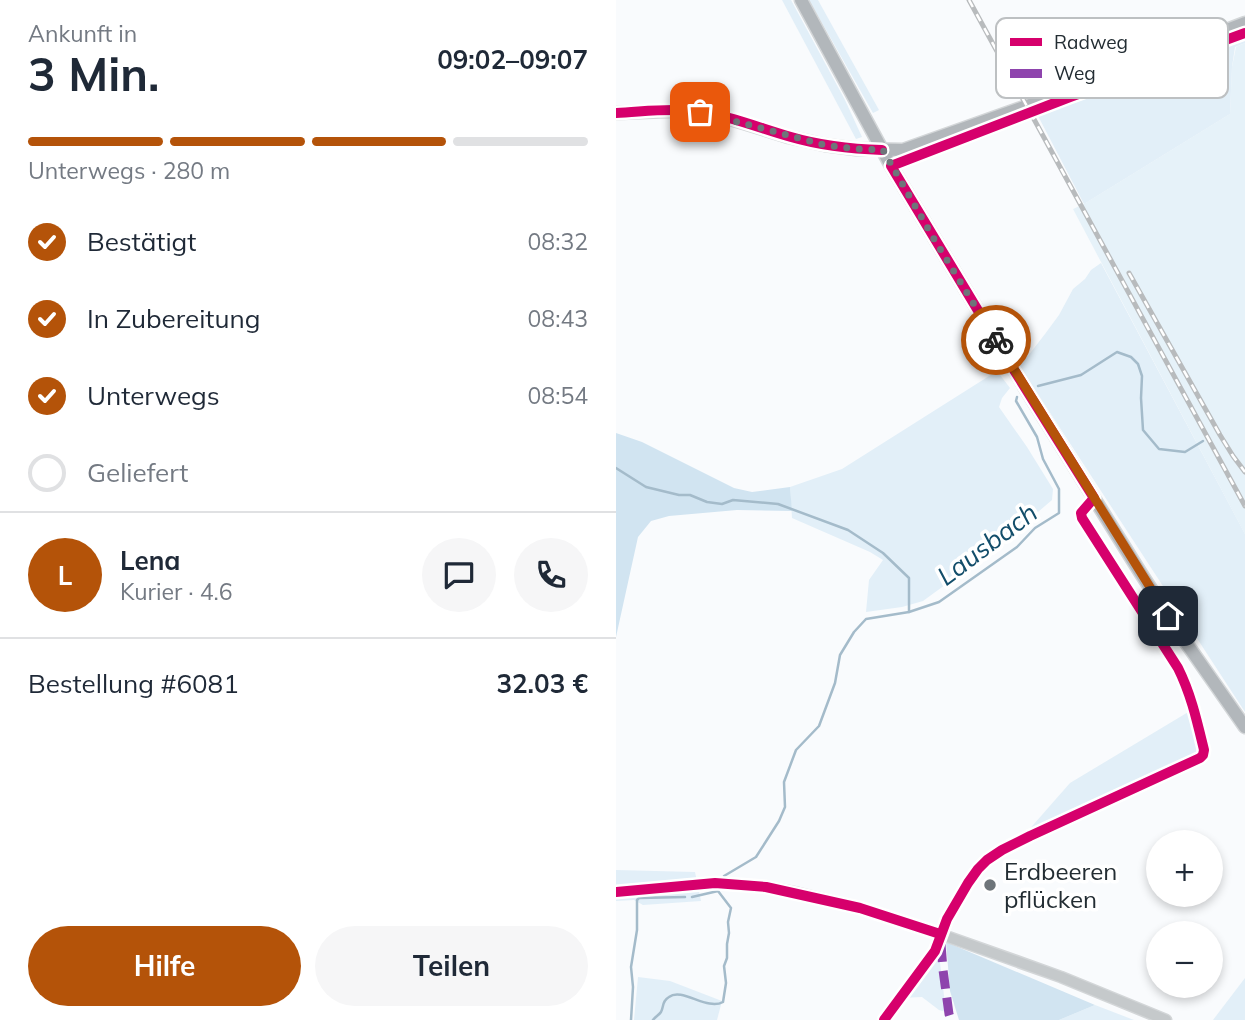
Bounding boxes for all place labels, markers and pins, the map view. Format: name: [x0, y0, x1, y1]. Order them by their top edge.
pin: [670, 82, 730, 142]
pin: [1138, 586, 1198, 646]
place label: Erdbeeren pflücken: [1004, 856, 1117, 914]
marker: Erdbeeren pflücken: [982, 877, 998, 893]

